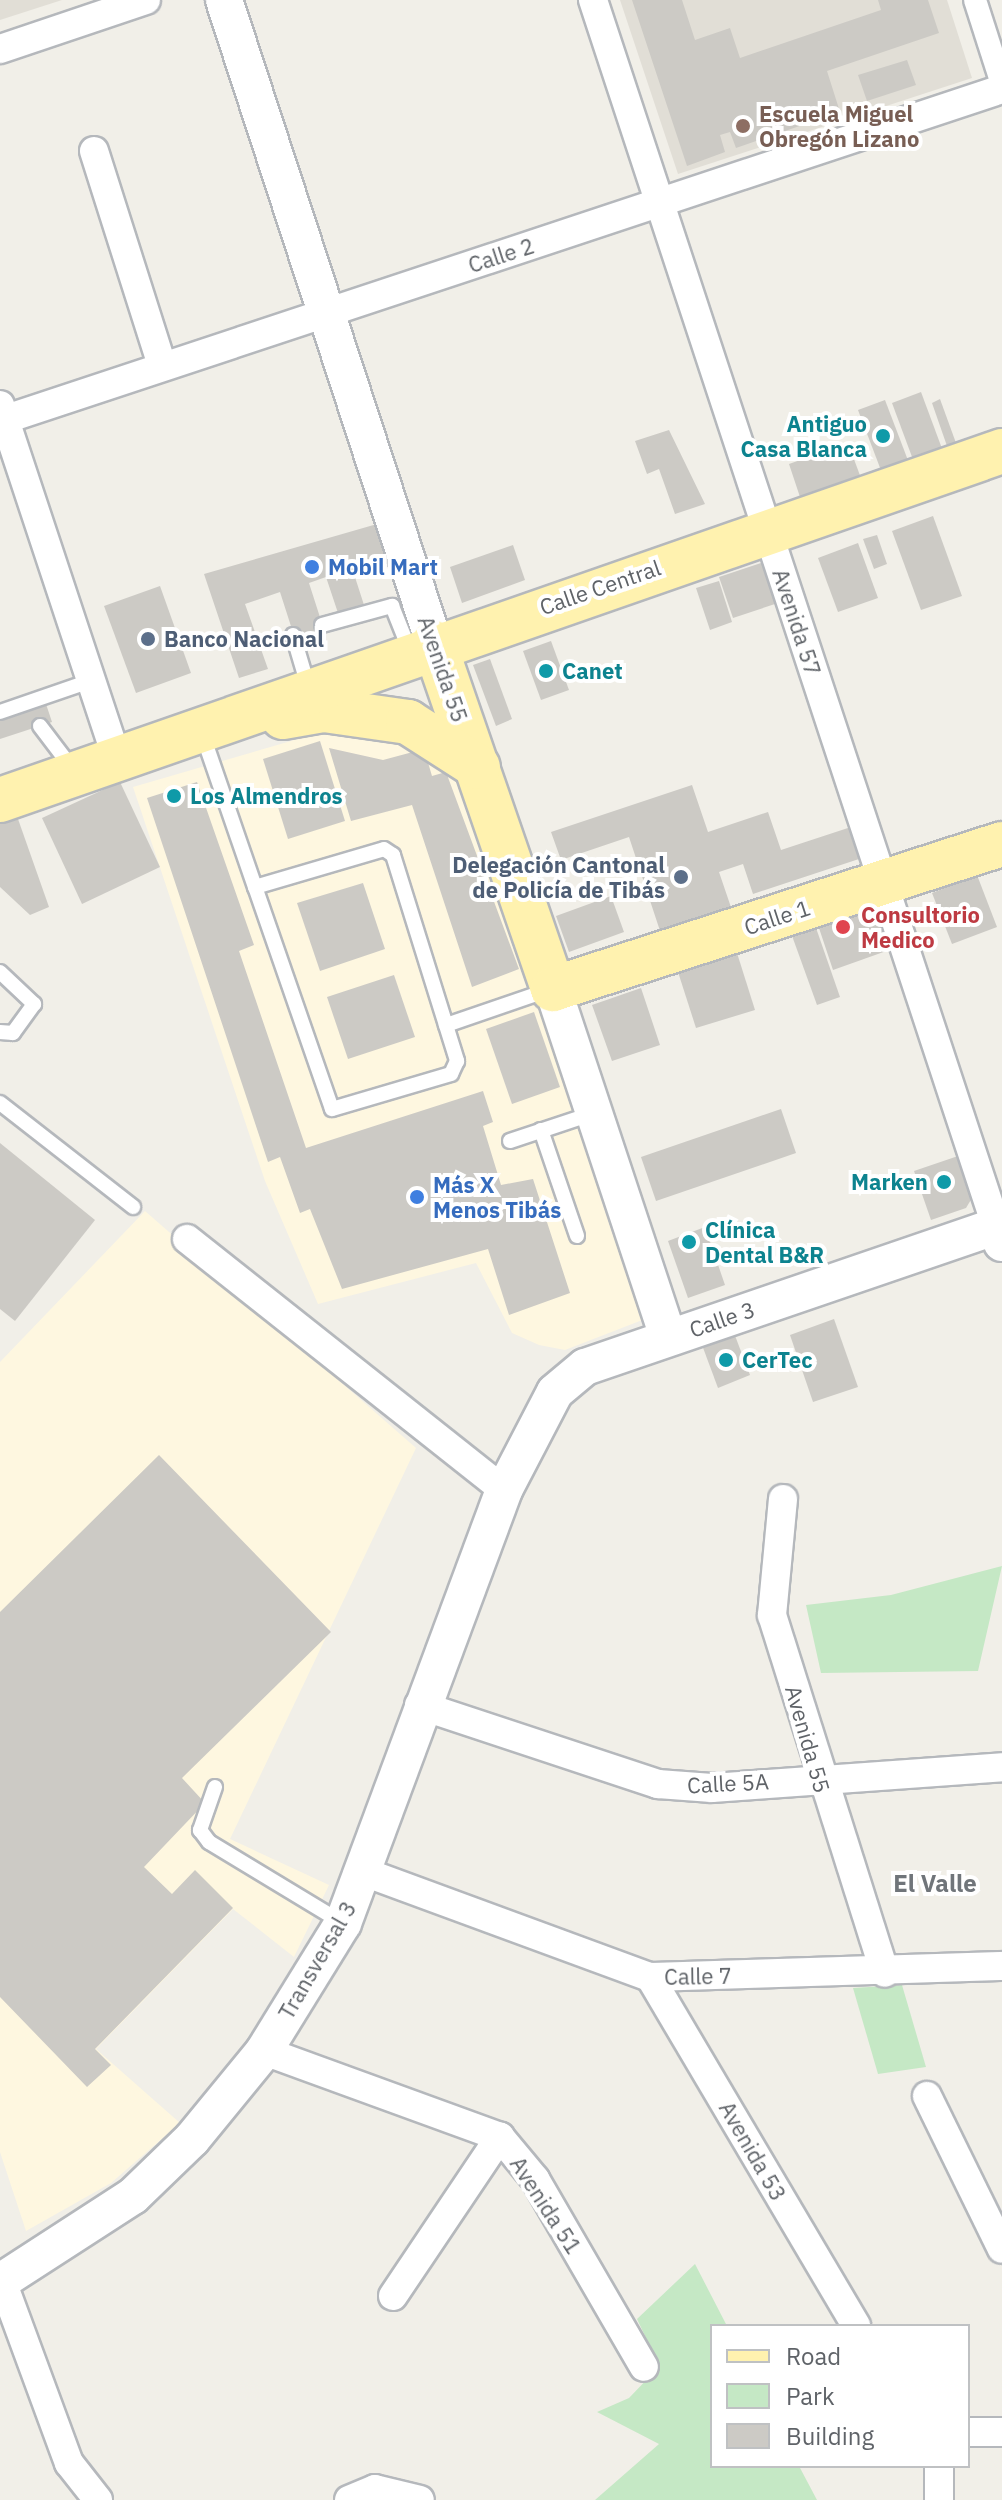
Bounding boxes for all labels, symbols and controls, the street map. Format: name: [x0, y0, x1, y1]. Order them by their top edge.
place label: Escuela Miguel Obregón Lizano: [759, 100, 919, 152]
marker: Escuela Miguel Obregón Lizano: [734, 117, 752, 135]
street label: Calle 2: [465, 232, 537, 278]
place label: Antiguo Casa Blanca: [741, 410, 867, 462]
marker: Antiguo Casa Blanca: [874, 427, 892, 445]
place label: Mobil Mart: [328, 554, 438, 580]
street label: Calle Central: [536, 554, 664, 620]
marker: Mobil Mart: [303, 558, 321, 576]
street label: Avenida 57: [767, 565, 827, 679]
street label: Avenida 55: [413, 612, 473, 726]
place label: Banco Nacional: [164, 626, 324, 652]
marker: Banco Nacional: [139, 630, 157, 648]
place label: Canet: [562, 658, 623, 684]
marker: Canet: [537, 662, 555, 680]
place label: Los Almendros: [190, 783, 343, 809]
marker: Los Almendros: [165, 787, 183, 805]
place label: Delegación Cantonal de Policía de Tibás: [452, 851, 665, 902]
marker: Delegación Cantonal de Policía de Tibás: [672, 868, 690, 886]
street label: Calle 1: [741, 894, 813, 940]
place label: Consultorio Medico: [861, 901, 980, 952]
marker: Consultorio Medico: [832, 916, 854, 938]
place label: Marken: [851, 1169, 928, 1195]
place label: Más X Menos Tibás: [433, 1171, 561, 1222]
marker: Marken: [935, 1173, 953, 1191]
marker: Más X Menos Tibás: [408, 1188, 426, 1206]
place label: Clínica Dental B&R: [705, 1216, 824, 1268]
marker: Clínica Dental B&R: [680, 1233, 698, 1251]
street label: Calle 3: [686, 1295, 758, 1343]
place label: CerTec: [742, 1347, 813, 1373]
marker: CerTec: [717, 1351, 735, 1369]
street label: Avenida 55: [780, 1682, 836, 1796]
street label: Calle 5A: [686, 1768, 770, 1798]
district label: El Valle: [893, 1870, 977, 1898]
street label: Transversal 3: [273, 1896, 361, 2024]
street label: Calle 7: [664, 1962, 732, 1990]
street label: Avenida 53: [714, 2097, 792, 2205]
street label: Avenida 51: [505, 2151, 587, 2259]
legend: [710, 2324, 970, 2468]
text: Road: [786, 2340, 841, 2372]
text: Park: [786, 2380, 835, 2412]
text: Building: [786, 2420, 874, 2452]

